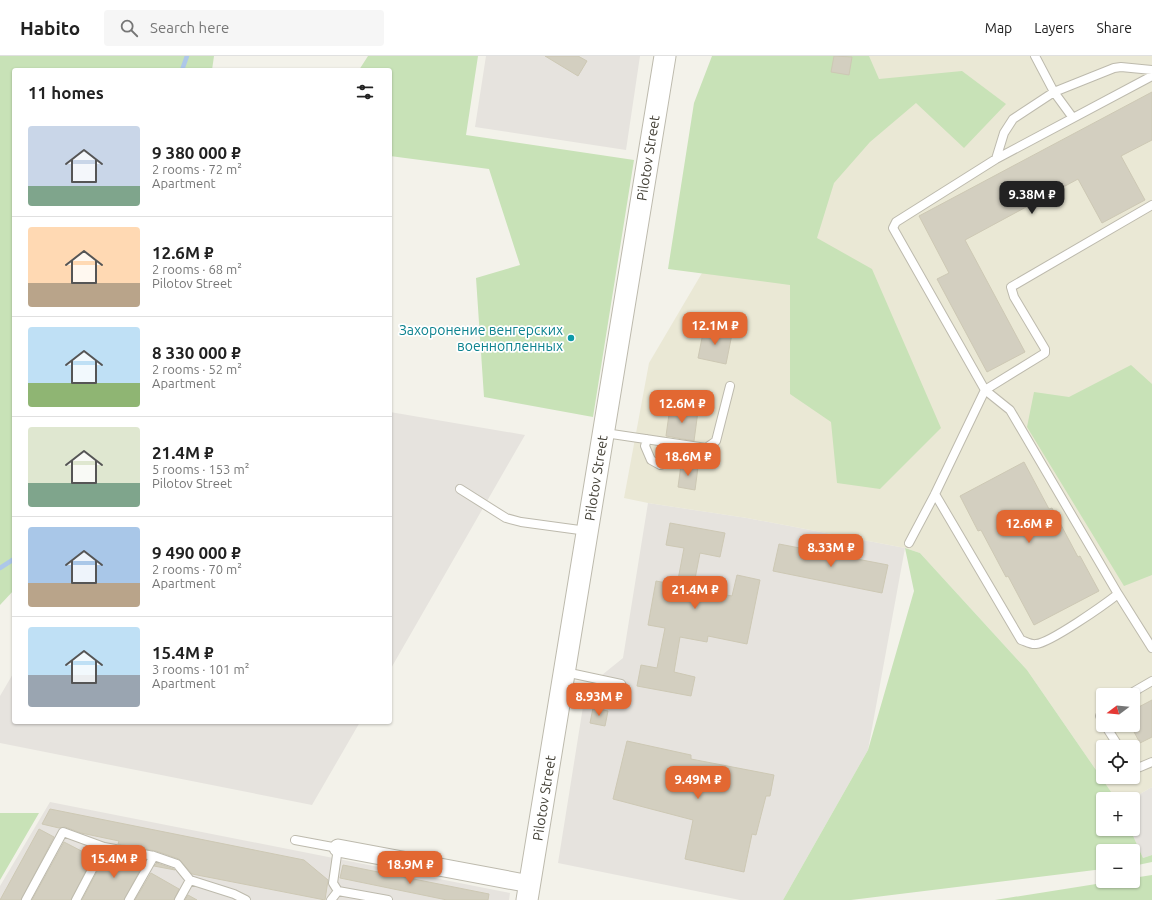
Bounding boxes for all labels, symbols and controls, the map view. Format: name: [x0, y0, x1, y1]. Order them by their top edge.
search box: [104, 10, 384, 46]
text: Habito: [20, 17, 80, 39]
icon: search: [118, 17, 140, 39]
text: Search here: [150, 19, 229, 36]
text: Map: [985, 20, 1012, 36]
text: Layers: [1034, 20, 1074, 36]
text: Share: [1096, 20, 1132, 36]
icon: filters: [354, 81, 376, 103]
text: 11 homes: [28, 83, 104, 102]
street label: Pilotov Street: [633, 114, 663, 202]
icon: home: [60, 142, 108, 190]
text: 9 380 000 ₽: [152, 143, 241, 162]
text: 2 rooms · 72 m²: [152, 162, 242, 176]
text: Apartment: [152, 176, 216, 190]
pin: 9.38M ₽: [995, 181, 1069, 215]
text: 9.38M ₽: [1008, 187, 1056, 201]
icon: home: [60, 243, 108, 291]
text: 12.6M ₽: [152, 243, 214, 262]
text: 2 rooms · 68 m²: [152, 262, 242, 276]
text: Pilotov Street: [152, 276, 232, 290]
pin: 12.1M ₽: [678, 312, 752, 346]
text: 12.1M ₽: [691, 318, 739, 332]
place label: Захоронение венгерских военнопленных: [399, 322, 563, 354]
marker: Захоронение венгерских военнопленных: [566, 333, 576, 343]
icon: home: [60, 343, 108, 391]
text: 8 330 000 ₽: [152, 343, 241, 362]
text: 2 rooms · 52 m²: [152, 362, 242, 376]
text: Apartment: [152, 376, 216, 390]
pin: 12.6M ₽: [645, 390, 719, 424]
text: 12.6M ₽: [658, 396, 706, 410]
street label: Pilotov Street: [581, 434, 611, 522]
icon: home: [60, 443, 108, 491]
text: 21.4M ₽: [152, 443, 214, 462]
pin: 18.6M ₽: [651, 443, 725, 477]
text: 18.6M ₽: [664, 449, 712, 463]
text: 5 rooms · 153 m²: [152, 462, 249, 476]
text: Pilotov Street: [152, 476, 232, 490]
pin: 12.6M ₽: [992, 510, 1066, 544]
text: 12.6M ₽: [1005, 516, 1053, 530]
pin: 8.33M ₽: [794, 534, 868, 568]
text: 8.33M ₽: [807, 540, 855, 554]
icon: home: [60, 543, 108, 591]
text: 9 490 000 ₽: [152, 543, 241, 562]
text: 2 rooms · 70 m²: [152, 562, 242, 576]
text: Apartment: [152, 576, 216, 590]
pin: 21.4M ₽: [658, 576, 732, 610]
text: 21.4M ₽: [671, 582, 719, 596]
icon: home: [60, 643, 108, 691]
text: 15.4M ₽: [152, 643, 214, 662]
text: 3 rooms · 101 m²: [152, 662, 249, 676]
text: Apartment: [152, 676, 216, 690]
pin: 8.93M ₽: [562, 683, 636, 717]
north arrow: [1096, 688, 1140, 732]
map controls: [1096, 688, 1140, 888]
text: 8.93M ₽: [575, 689, 623, 703]
button: locate: [1096, 740, 1140, 784]
street label: Pilotov Street: [529, 754, 559, 842]
pin: 9.49M ₽: [661, 766, 735, 800]
text: 9.49M ₽: [674, 772, 722, 786]
button: +: [1096, 792, 1140, 836]
button: −: [1096, 844, 1140, 888]
pin: 15.4M ₽: [77, 845, 151, 879]
text: 15.4M ₽: [90, 851, 138, 865]
pin: 18.9M ₽: [373, 851, 447, 885]
text: 18.9M ₽: [386, 857, 434, 871]

